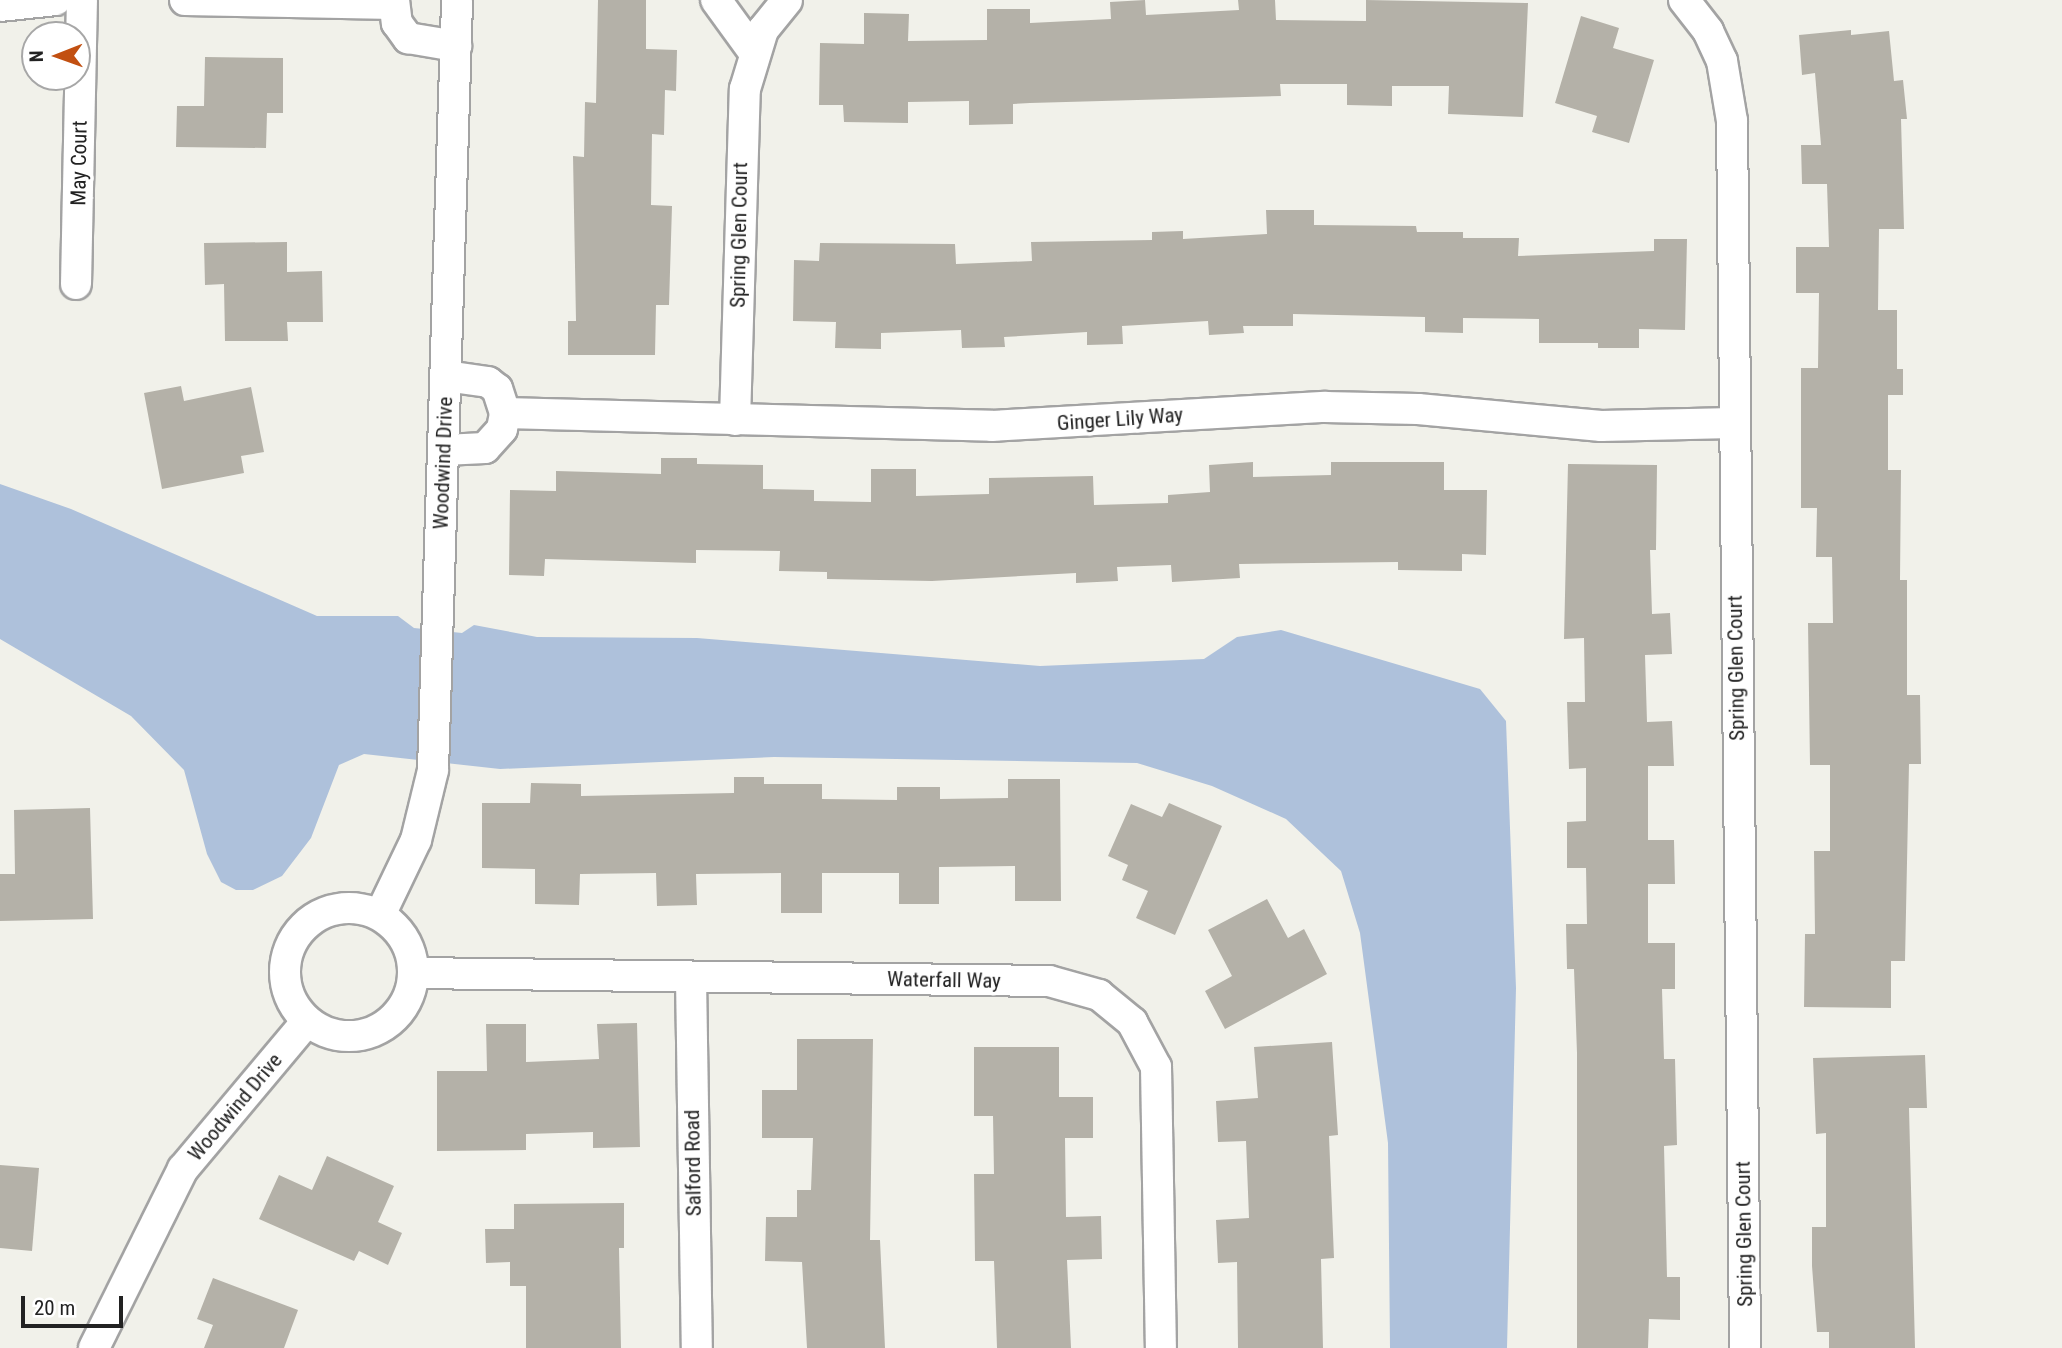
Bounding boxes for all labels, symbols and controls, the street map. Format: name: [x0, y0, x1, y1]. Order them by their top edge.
north arrow: [21, 21, 91, 91]
text: N: [25, 50, 48, 62]
street label: May Court: [66, 120, 92, 206]
street label: Spring Glen Court: [725, 162, 753, 308]
street label: Woodwind Drive: [428, 396, 458, 530]
street label: Ginger Lily Way: [1056, 402, 1184, 436]
street label: Spring Glen Court: [1722, 595, 1750, 741]
street label: Waterfall Way: [887, 966, 1001, 994]
street label: Woodwind Drive: [183, 1048, 287, 1166]
street label: Salford Road: [679, 1110, 707, 1216]
street label: Spring Glen Court: [1730, 1161, 1758, 1307]
scale bar: [24, 1282, 126, 1326]
text: 20 m: [34, 1296, 75, 1320]

